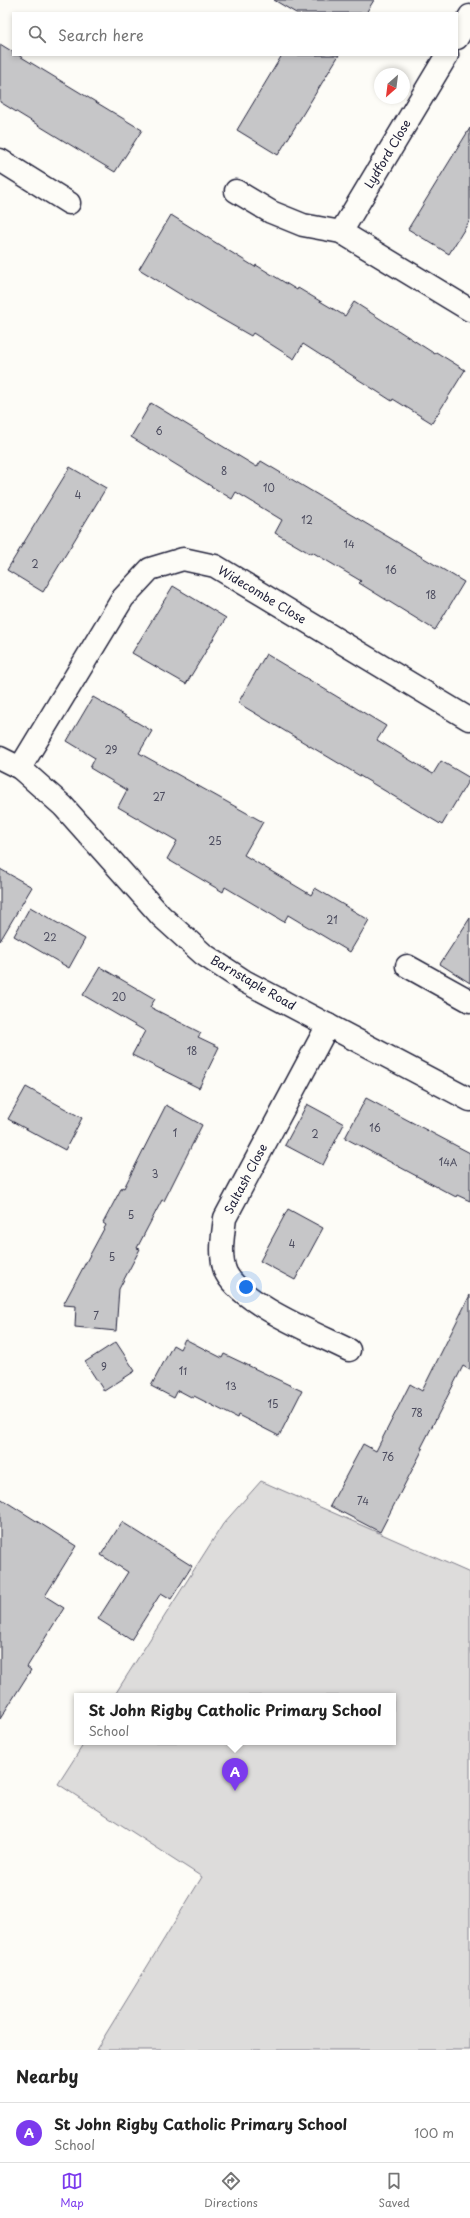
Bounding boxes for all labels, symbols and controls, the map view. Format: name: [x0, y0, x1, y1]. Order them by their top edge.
search box: [12, 12, 458, 56]
icon: search: [26, 23, 48, 45]
text: Search here: [58, 23, 144, 46]
north arrow: [374, 68, 410, 104]
street label: Lydford Close: [359, 116, 415, 191]
house number: 6: [155, 423, 163, 438]
house number: 8: [221, 463, 227, 478]
house number: 10: [263, 480, 275, 495]
house number: 4: [75, 487, 82, 502]
house number: 12: [301, 512, 313, 527]
house number: 14: [343, 536, 355, 551]
house number: 2: [31, 556, 39, 571]
street label: Widecombe Close: [215, 561, 310, 628]
house number: 16: [385, 562, 397, 577]
house number: 18: [426, 587, 436, 602]
house number: 29: [105, 742, 118, 757]
house number: 27: [153, 789, 166, 804]
house number: 25: [208, 833, 222, 848]
house number: 21: [326, 912, 338, 927]
house number: 22: [43, 929, 57, 944]
street label: Barnstaple Road: [207, 950, 300, 1014]
house number: 20: [112, 989, 126, 1004]
house number: 18: [187, 1043, 197, 1058]
house number: 16: [369, 1120, 381, 1135]
house number: 1: [173, 1125, 177, 1140]
house number: 2: [311, 1126, 319, 1141]
street label: Saltash Close: [219, 1140, 271, 1217]
house number: 14A: [439, 1154, 458, 1169]
house number: 3: [152, 1166, 158, 1181]
house number: 5: [128, 1207, 134, 1222]
house number: 4: [289, 1236, 296, 1251]
house number: 5: [109, 1249, 115, 1264]
your location: [236, 1277, 256, 1297]
house number: 7: [93, 1308, 99, 1323]
house number: 9: [101, 1359, 107, 1374]
house number: 11: [179, 1363, 187, 1378]
house number: 13: [225, 1378, 237, 1393]
house number: 15: [268, 1396, 278, 1411]
house number: 78: [411, 1405, 423, 1420]
house number: 76: [382, 1449, 394, 1464]
house number: 74: [357, 1493, 369, 1508]
popup: [74, 1693, 396, 1745]
text: St John Rigby Catholic Primary School: [88, 1698, 382, 1721]
text: School: [88, 1721, 129, 1740]
pin: A: [222, 1758, 248, 1791]
text: Nearby: [16, 2063, 78, 2089]
text: St John Rigby Catholic Primary School: [54, 2112, 347, 2135]
text: A: [24, 2123, 34, 2142]
text: 100 m: [414, 2123, 454, 2142]
text: School: [54, 2135, 95, 2154]
tab: Map: [60, 2170, 84, 2211]
tab: Directions: [204, 2170, 258, 2211]
tab: Saved: [378, 2170, 410, 2211]

